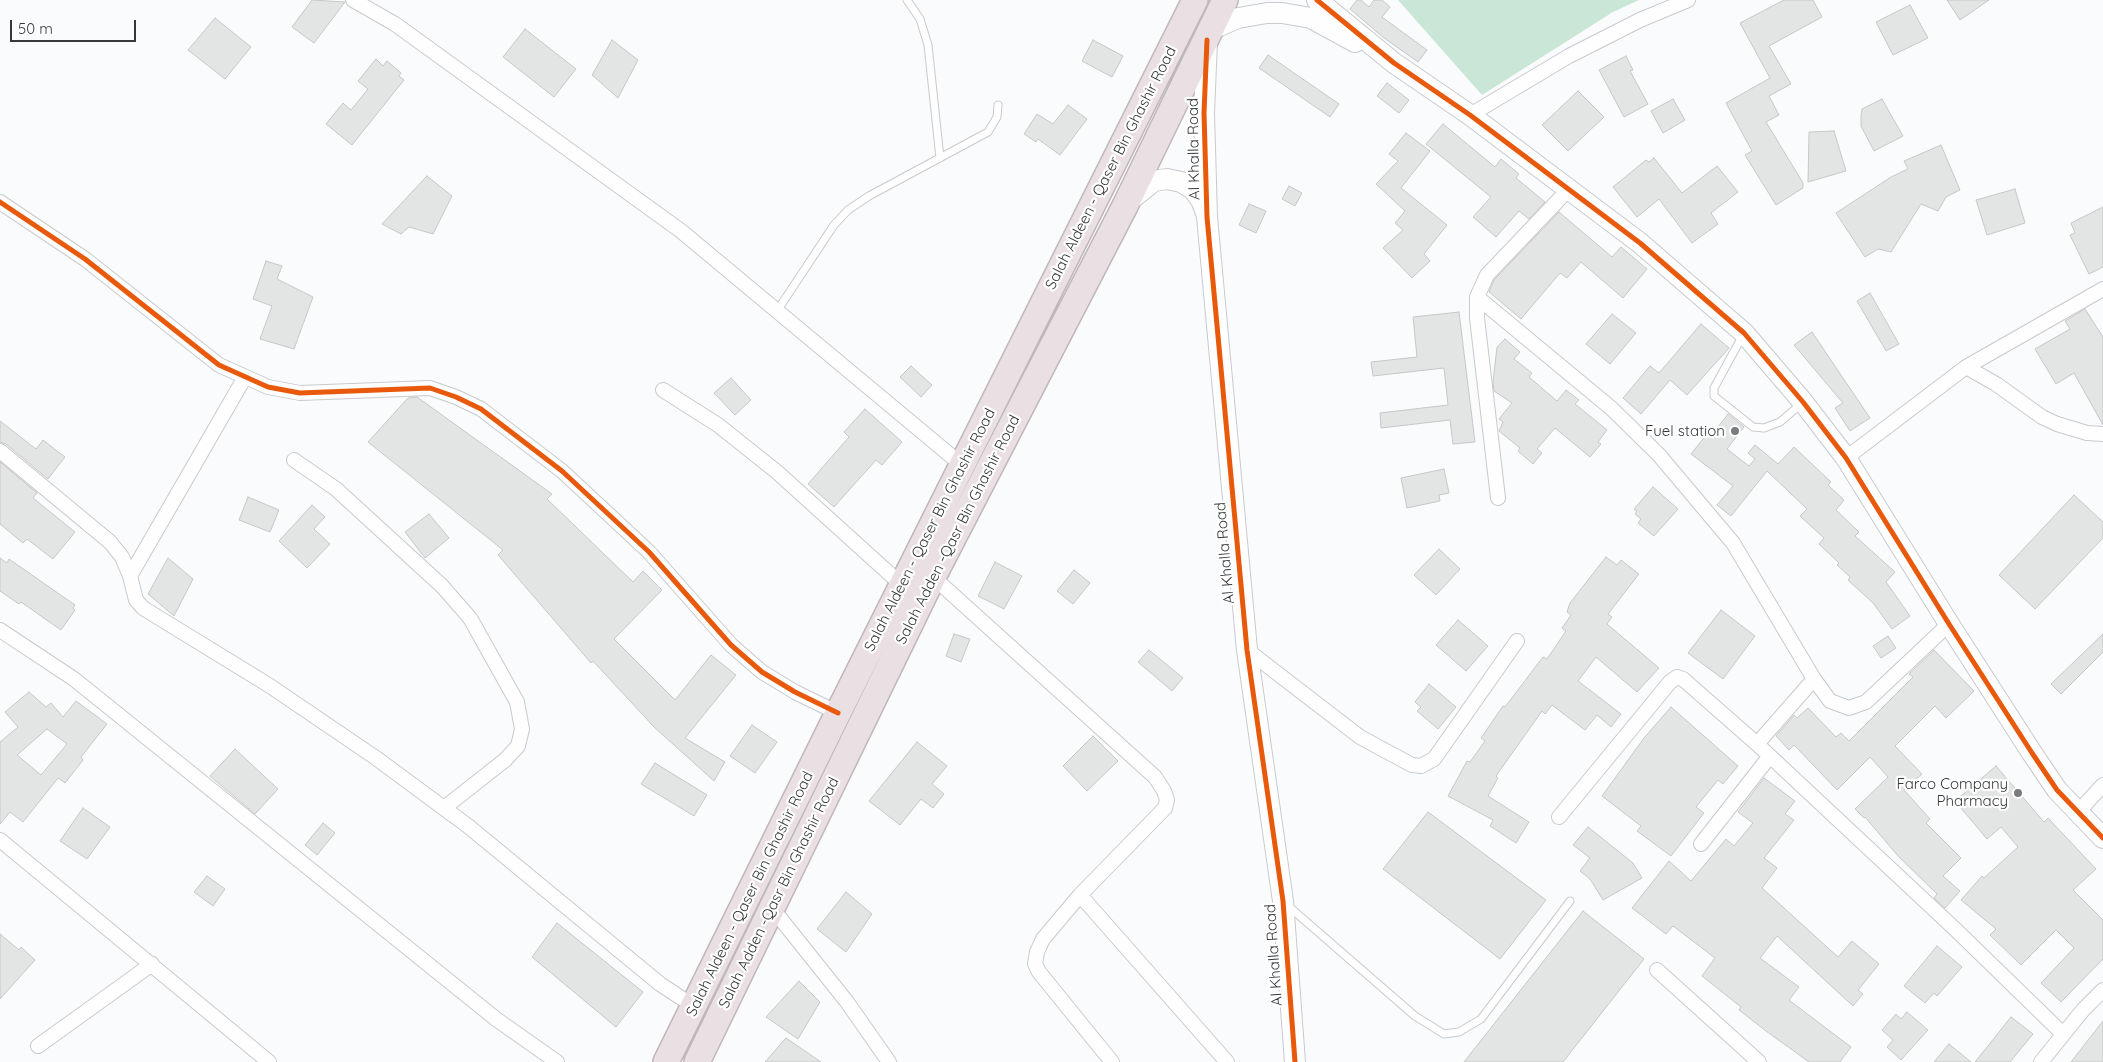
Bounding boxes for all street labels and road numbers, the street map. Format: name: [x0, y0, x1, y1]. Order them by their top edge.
street label: Salah Aldeen - Qaser Bin Ghashir Road: [1042, 44, 1180, 292]
street label: Al Khalla Road: [1184, 98, 1204, 200]
street label: Salah Aldeen - Qaser Bin Ghashir Road: [861, 406, 999, 654]
street label: Salah Adden -Qasr Bin Ghashir Road: [892, 412, 1024, 648]
street label: Al Khalla Road: [1212, 501, 1238, 605]
street label: Salah Aldeen - Qaser Bin Ghashir Road: [683, 769, 817, 1019]
street label: Salah Adden -Qasr Bin Ghashir Road: [715, 775, 843, 1011]
street label: Al Khalla Road: [1261, 903, 1287, 1007]

